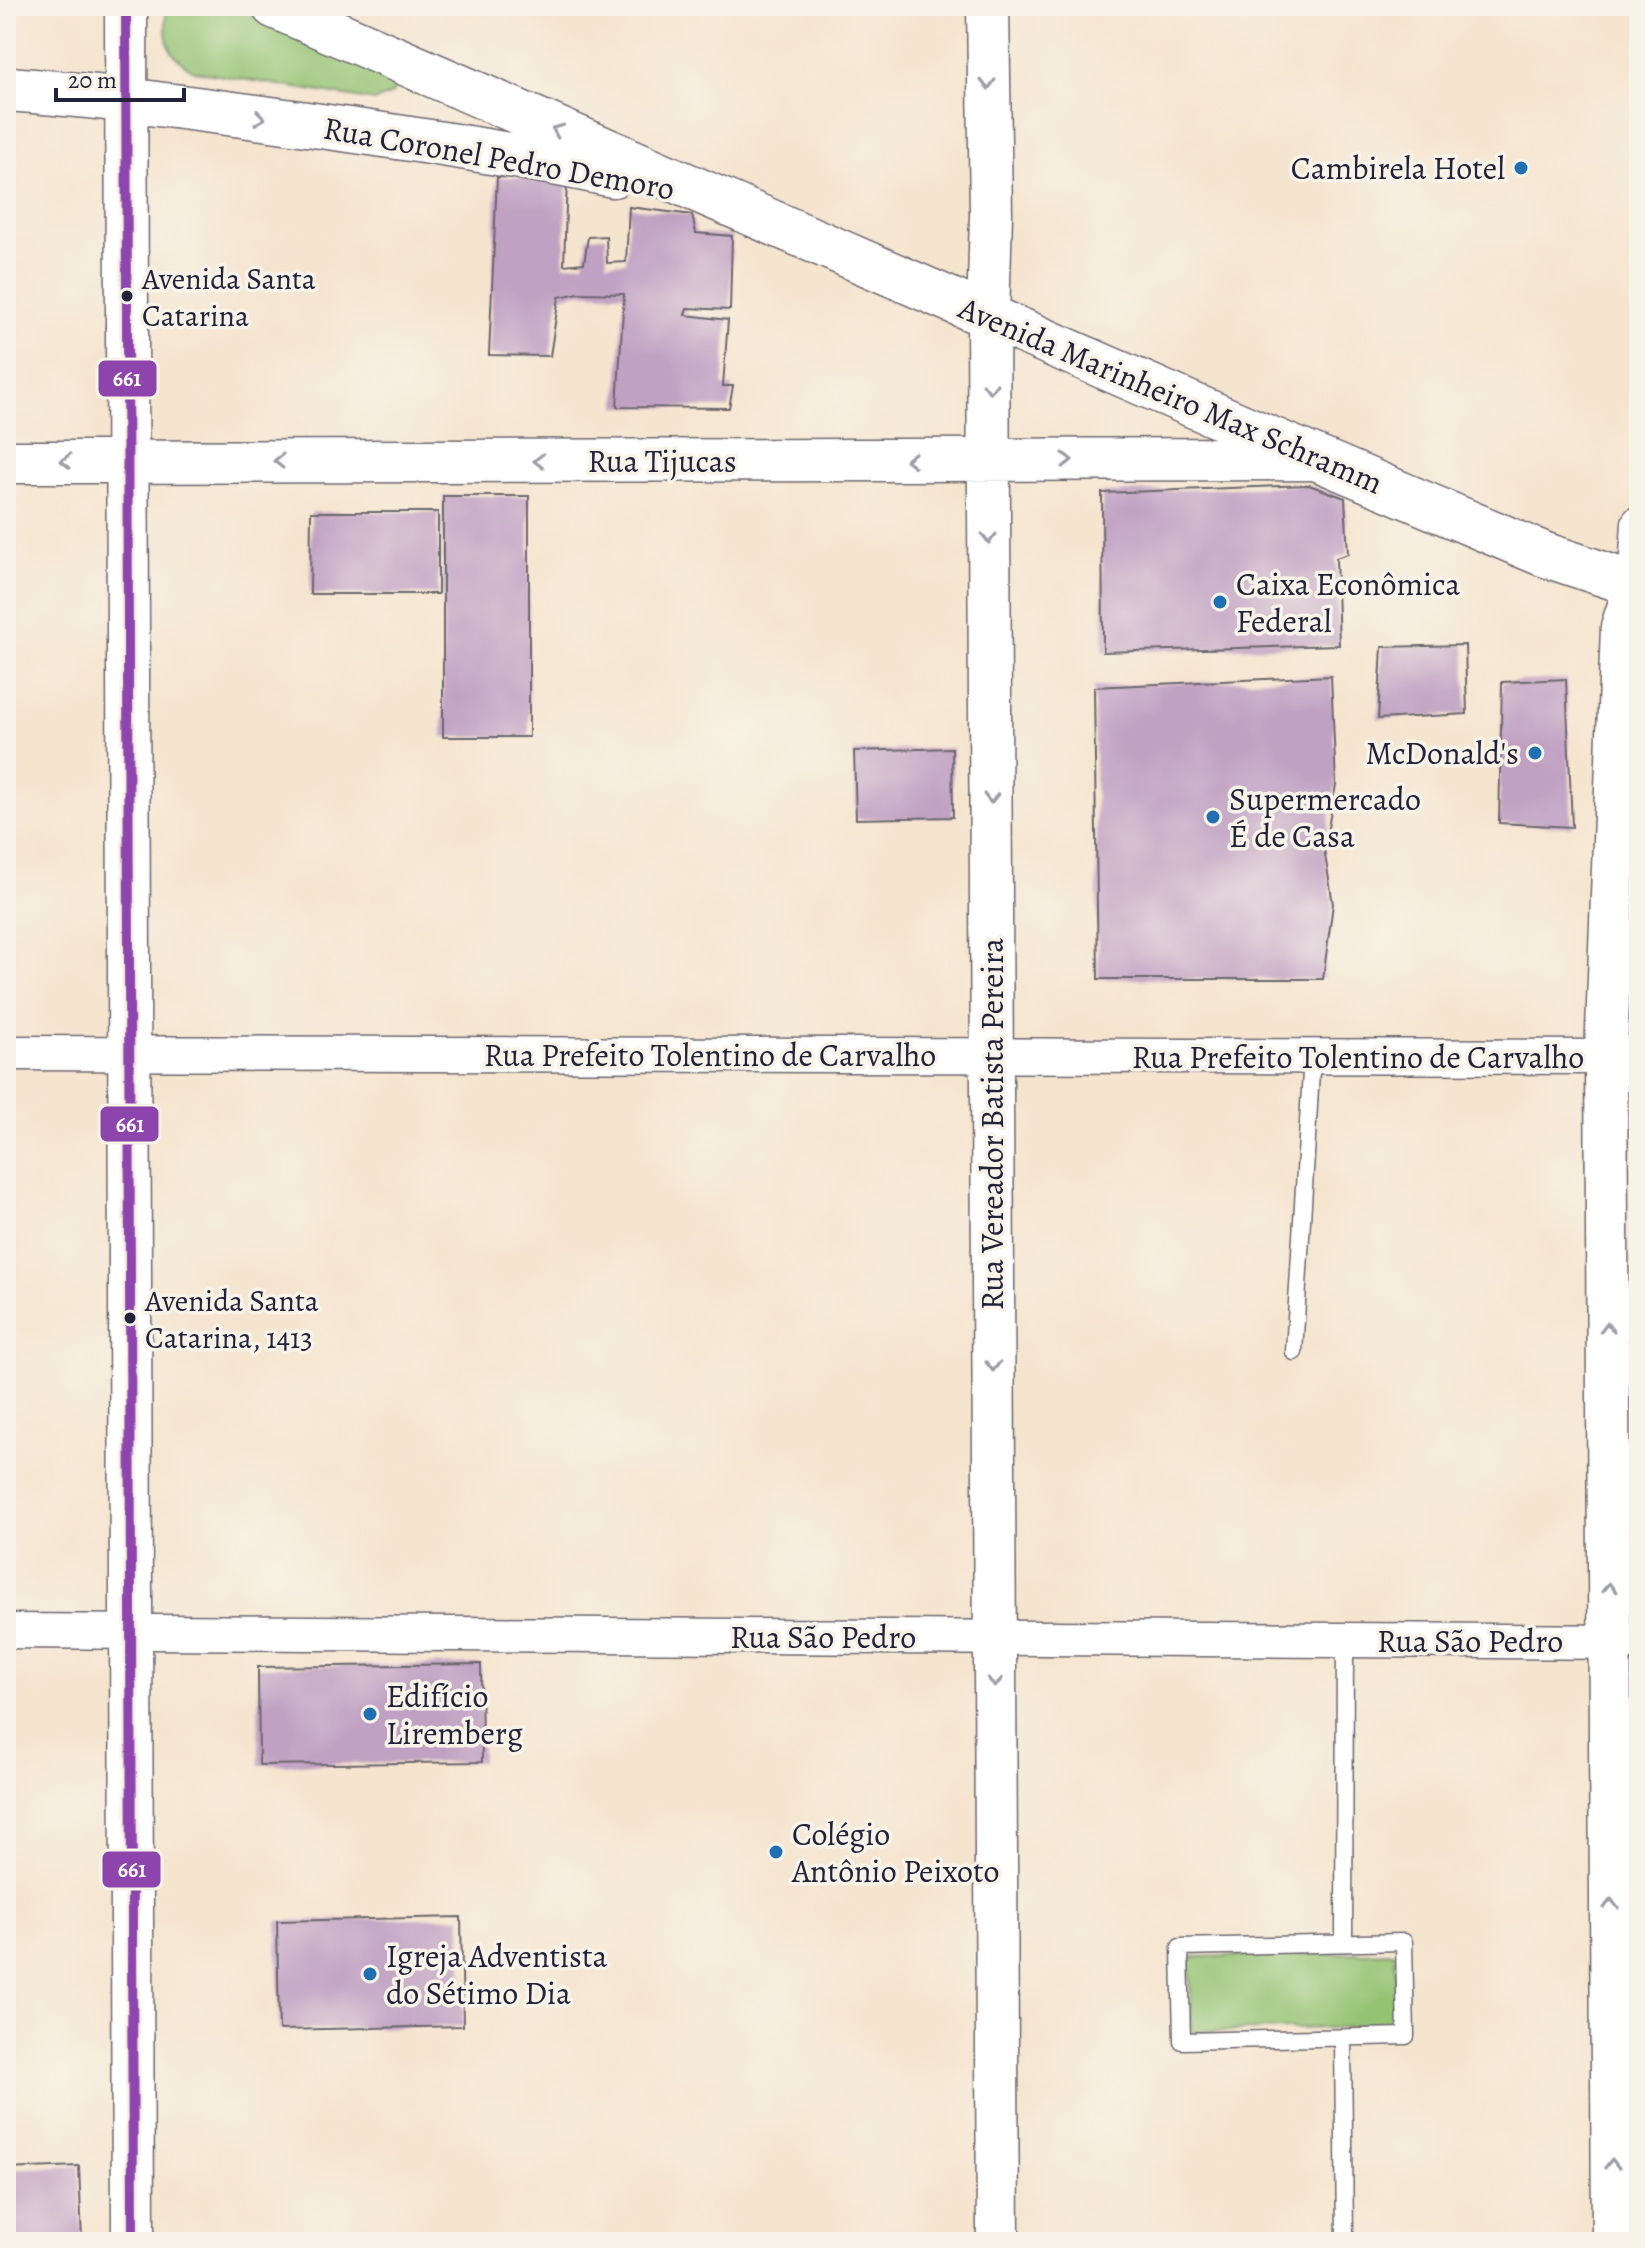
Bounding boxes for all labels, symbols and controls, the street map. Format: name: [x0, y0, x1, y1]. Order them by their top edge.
scale bar: [56, 52, 184, 102]
text: 20 m: [68, 64, 117, 96]
one-way arrow: [980, 78, 997, 91]
street label: Rua Coronel Pedro Demoro: [320, 105, 678, 211]
one-way arrow: [254, 109, 267, 126]
one-way arrow: [550, 123, 565, 139]
place label: Cambirela Hotel: [1291, 146, 1505, 190]
marker: Cambirela Hotel: [1512, 159, 1530, 177]
place label: Avenida Santa Catarina: [141, 259, 316, 336]
street label: Avenida Marinheiro Max Schramm: [951, 285, 1390, 504]
marker: Avenida Santa Catarina: [119, 288, 135, 304]
line badge: 661: [97, 359, 158, 398]
text: 661: [113, 364, 141, 394]
one-way arrow: [981, 382, 998, 395]
street label: Rua Tijucas: [587, 439, 737, 483]
one-way arrow: [904, 451, 917, 469]
one-way arrow: [1061, 451, 1074, 469]
one-way arrow: [272, 452, 285, 470]
one-way arrow: [532, 452, 545, 470]
one-way arrow: [59, 453, 72, 470]
one-way arrow: [980, 532, 998, 545]
place label: Caixa Econômica Federal: [1236, 562, 1460, 643]
marker: Caixa Econômica Federal: [1211, 593, 1229, 611]
place label: McDonald's: [1366, 731, 1519, 775]
marker: McDonald's: [1526, 744, 1544, 762]
place label: Supermercado É de Casa: [1229, 777, 1421, 858]
one-way arrow: [982, 792, 999, 805]
marker: Supermercado É de Casa: [1204, 808, 1222, 826]
street label: Rua Vereador Batista Pereira: [970, 938, 1014, 1310]
street label: Rua Prefeito Tolentino de Carvalho: [484, 1033, 936, 1077]
street label: Rua Prefeito Tolentino de Carvalho: [1132, 1035, 1584, 1079]
line badge: 661: [99, 1105, 160, 1143]
text: 661: [116, 1110, 144, 1140]
place label: Avenida Santa Catarina, 1413: [144, 1281, 319, 1358]
marker: Avenida Santa Catarina, 1413: [122, 1310, 138, 1326]
one-way arrow: [1598, 1321, 1616, 1334]
one-way arrow: [985, 1360, 1002, 1373]
one-way arrow: [1600, 1581, 1618, 1594]
street label: Rua São Pedro: [730, 1615, 916, 1659]
street label: Rua São Pedro: [1377, 1619, 1563, 1663]
place label: Edifício Liremberg: [386, 1674, 523, 1755]
one-way arrow: [986, 1676, 1004, 1689]
marker: Edifício Liremberg: [361, 1705, 379, 1723]
place label: Colégio Antônio Peixoto: [791, 1812, 999, 1893]
marker: Colégio Antônio Peixoto: [767, 1843, 785, 1861]
line badge: 661: [101, 1850, 162, 1889]
text: 661: [118, 1855, 146, 1885]
one-way arrow: [1602, 1897, 1620, 1910]
place label: Igreja Adventista do Sétimo Dia: [386, 1934, 607, 2015]
marker: Igreja Adventista do Sétimo Dia: [361, 1965, 379, 1983]
one-way arrow: [1603, 2157, 1621, 2170]

